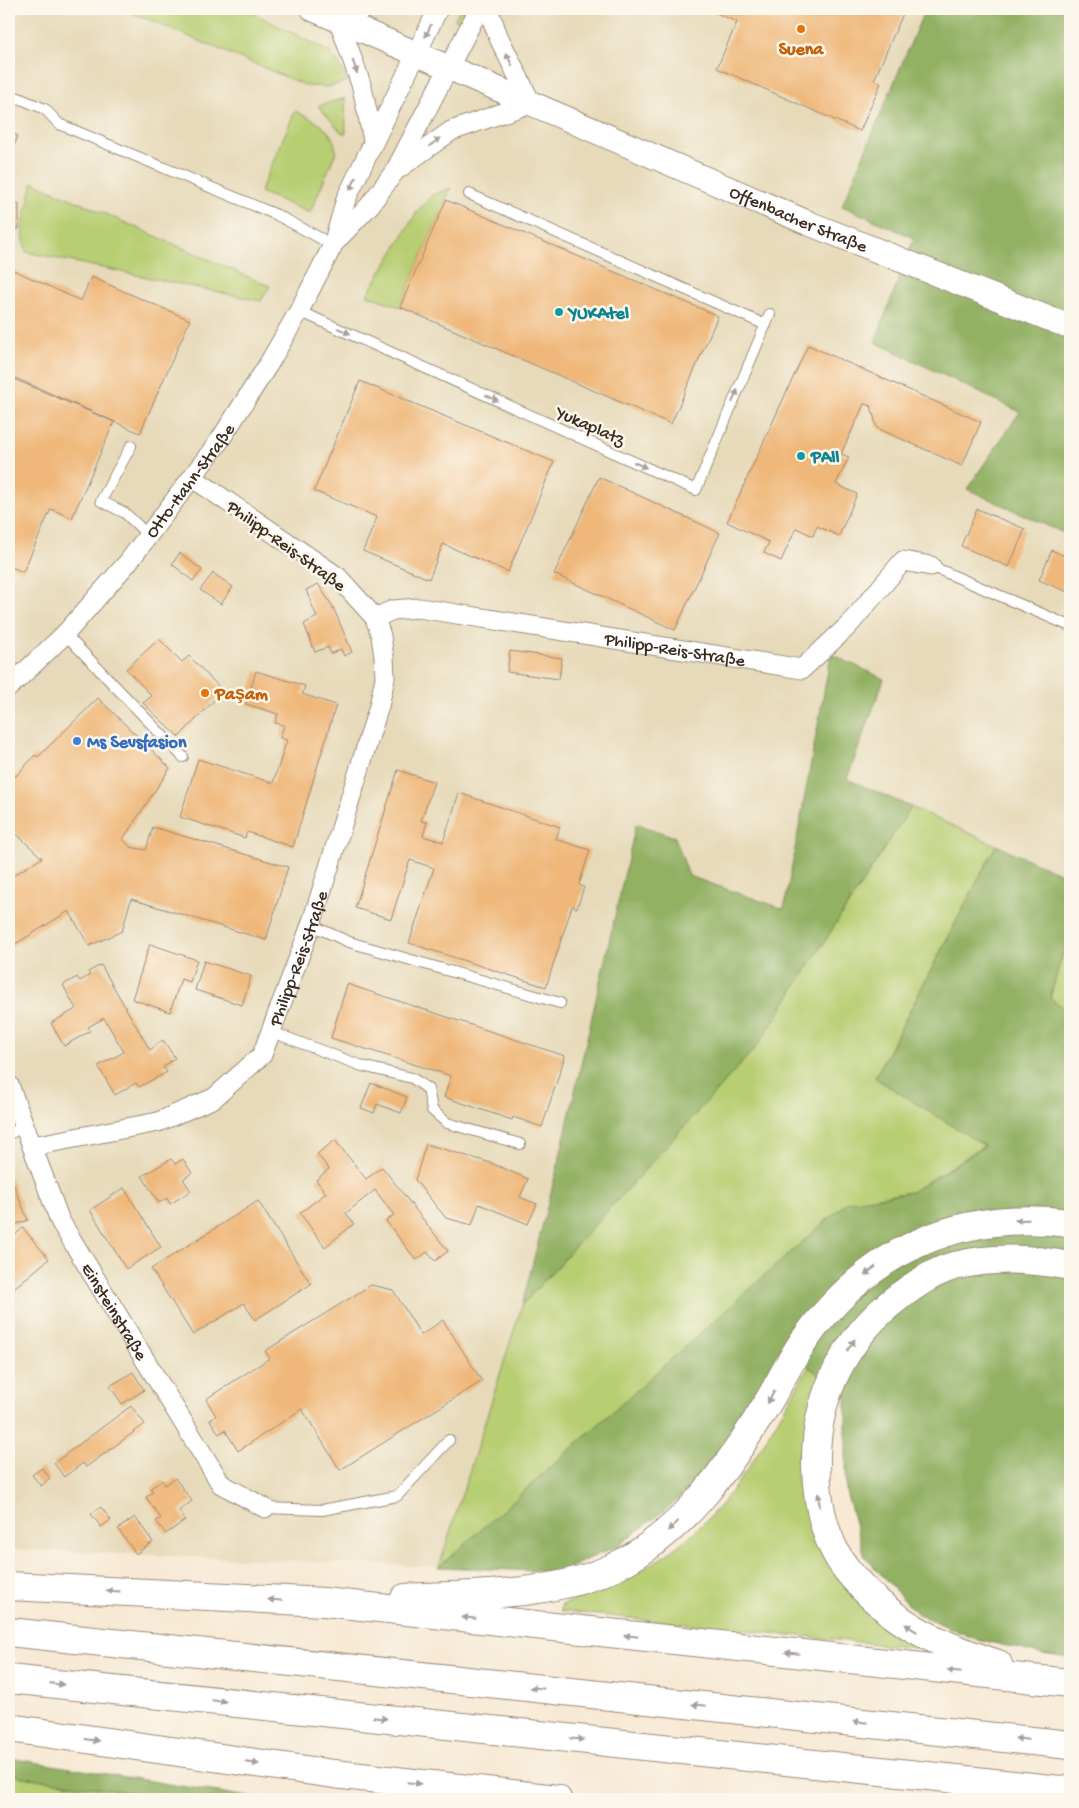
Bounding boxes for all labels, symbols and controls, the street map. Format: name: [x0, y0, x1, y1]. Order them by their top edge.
marker: Suena: [795, 23, 807, 35]
one-way arrow: [423, 24, 431, 38]
place label: Suena: [779, 40, 824, 61]
one-way arrow: [505, 52, 513, 66]
one-way arrow: [352, 59, 359, 74]
one-way arrow: [428, 137, 441, 148]
one-way arrow: [349, 177, 357, 191]
street label: Offenbacher Straße: [726, 182, 871, 259]
place label: YUKAtel: [567, 304, 629, 325]
marker: YUKAtel: [553, 306, 565, 318]
one-way arrow: [337, 328, 351, 336]
one-way arrow: [732, 389, 740, 403]
one-way arrow: [485, 394, 499, 402]
street label: Yukaplatz: [551, 402, 629, 452]
street label: Otto-Hahn-Straße: [142, 420, 241, 543]
place label: PAll: [810, 448, 840, 469]
marker: PAll: [795, 450, 807, 462]
one-way arrow: [633, 461, 647, 469]
street label: Philipp-Reis-Straße: [221, 496, 350, 598]
street label: Philipp-Reis-Straße: [602, 630, 747, 673]
place label: Paşam: [214, 685, 268, 706]
marker: Paşam: [199, 687, 211, 699]
place label: Ms Sevsfasion: [87, 733, 187, 754]
marker: Ms Sevsfasion: [71, 735, 83, 747]
street label: Philipp-Reis-Straße: [266, 888, 334, 1030]
one-way arrow: [1013, 1216, 1029, 1224]
street label: Einsteinstraße: [75, 1260, 151, 1366]
one-way arrow: [863, 1266, 877, 1276]
one-way arrow: [847, 1339, 856, 1352]
one-way arrow: [766, 1391, 775, 1404]
one-way arrow: [815, 1492, 823, 1508]
one-way arrow: [668, 1520, 680, 1532]
one-way arrow: [105, 1587, 121, 1595]
one-way arrow: [267, 1595, 283, 1603]
one-way arrow: [461, 1614, 477, 1622]
one-way arrow: [904, 1623, 918, 1632]
one-way arrow: [622, 1632, 638, 1640]
one-way arrow: [784, 1649, 800, 1657]
one-way arrow: [945, 1667, 961, 1675]
one-way arrow: [50, 1680, 66, 1688]
one-way arrow: [529, 1684, 545, 1692]
one-way arrow: [211, 1697, 227, 1705]
one-way arrow: [690, 1701, 706, 1709]
one-way arrow: [373, 1714, 389, 1722]
one-way arrow: [852, 1718, 868, 1726]
one-way arrow: [569, 1735, 585, 1743]
one-way arrow: [1014, 1735, 1030, 1743]
one-way arrow: [84, 1736, 100, 1744]
one-way arrow: [245, 1759, 261, 1767]
one-way arrow: [406, 1779, 422, 1787]

